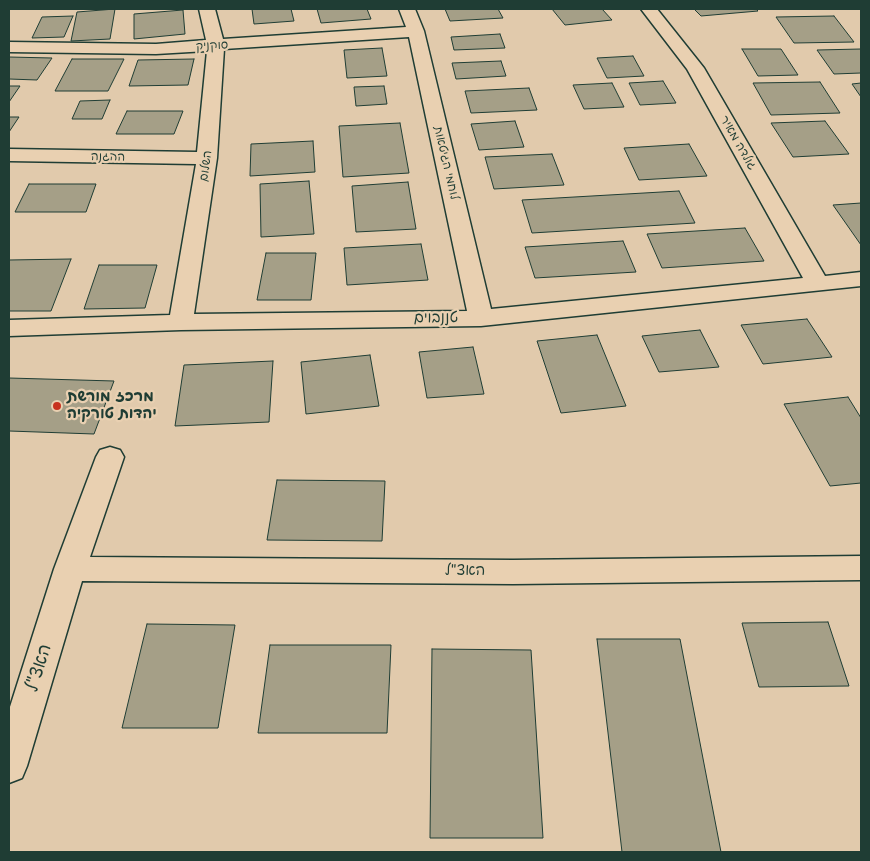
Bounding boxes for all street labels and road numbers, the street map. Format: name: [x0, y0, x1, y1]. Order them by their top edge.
street label: סוקניק: [195, 38, 229, 54]
street label: גולדה מאיר: [717, 113, 759, 173]
street label: לוחמי הגיטאות: [431, 125, 461, 201]
street label: השלום: [197, 149, 215, 183]
street label: ההגנה: [91, 150, 125, 164]
street label: טננבוים: [414, 309, 458, 327]
street label: האצ"ל: [445, 562, 485, 580]
street label: האצ"ל: [22, 642, 56, 694]

